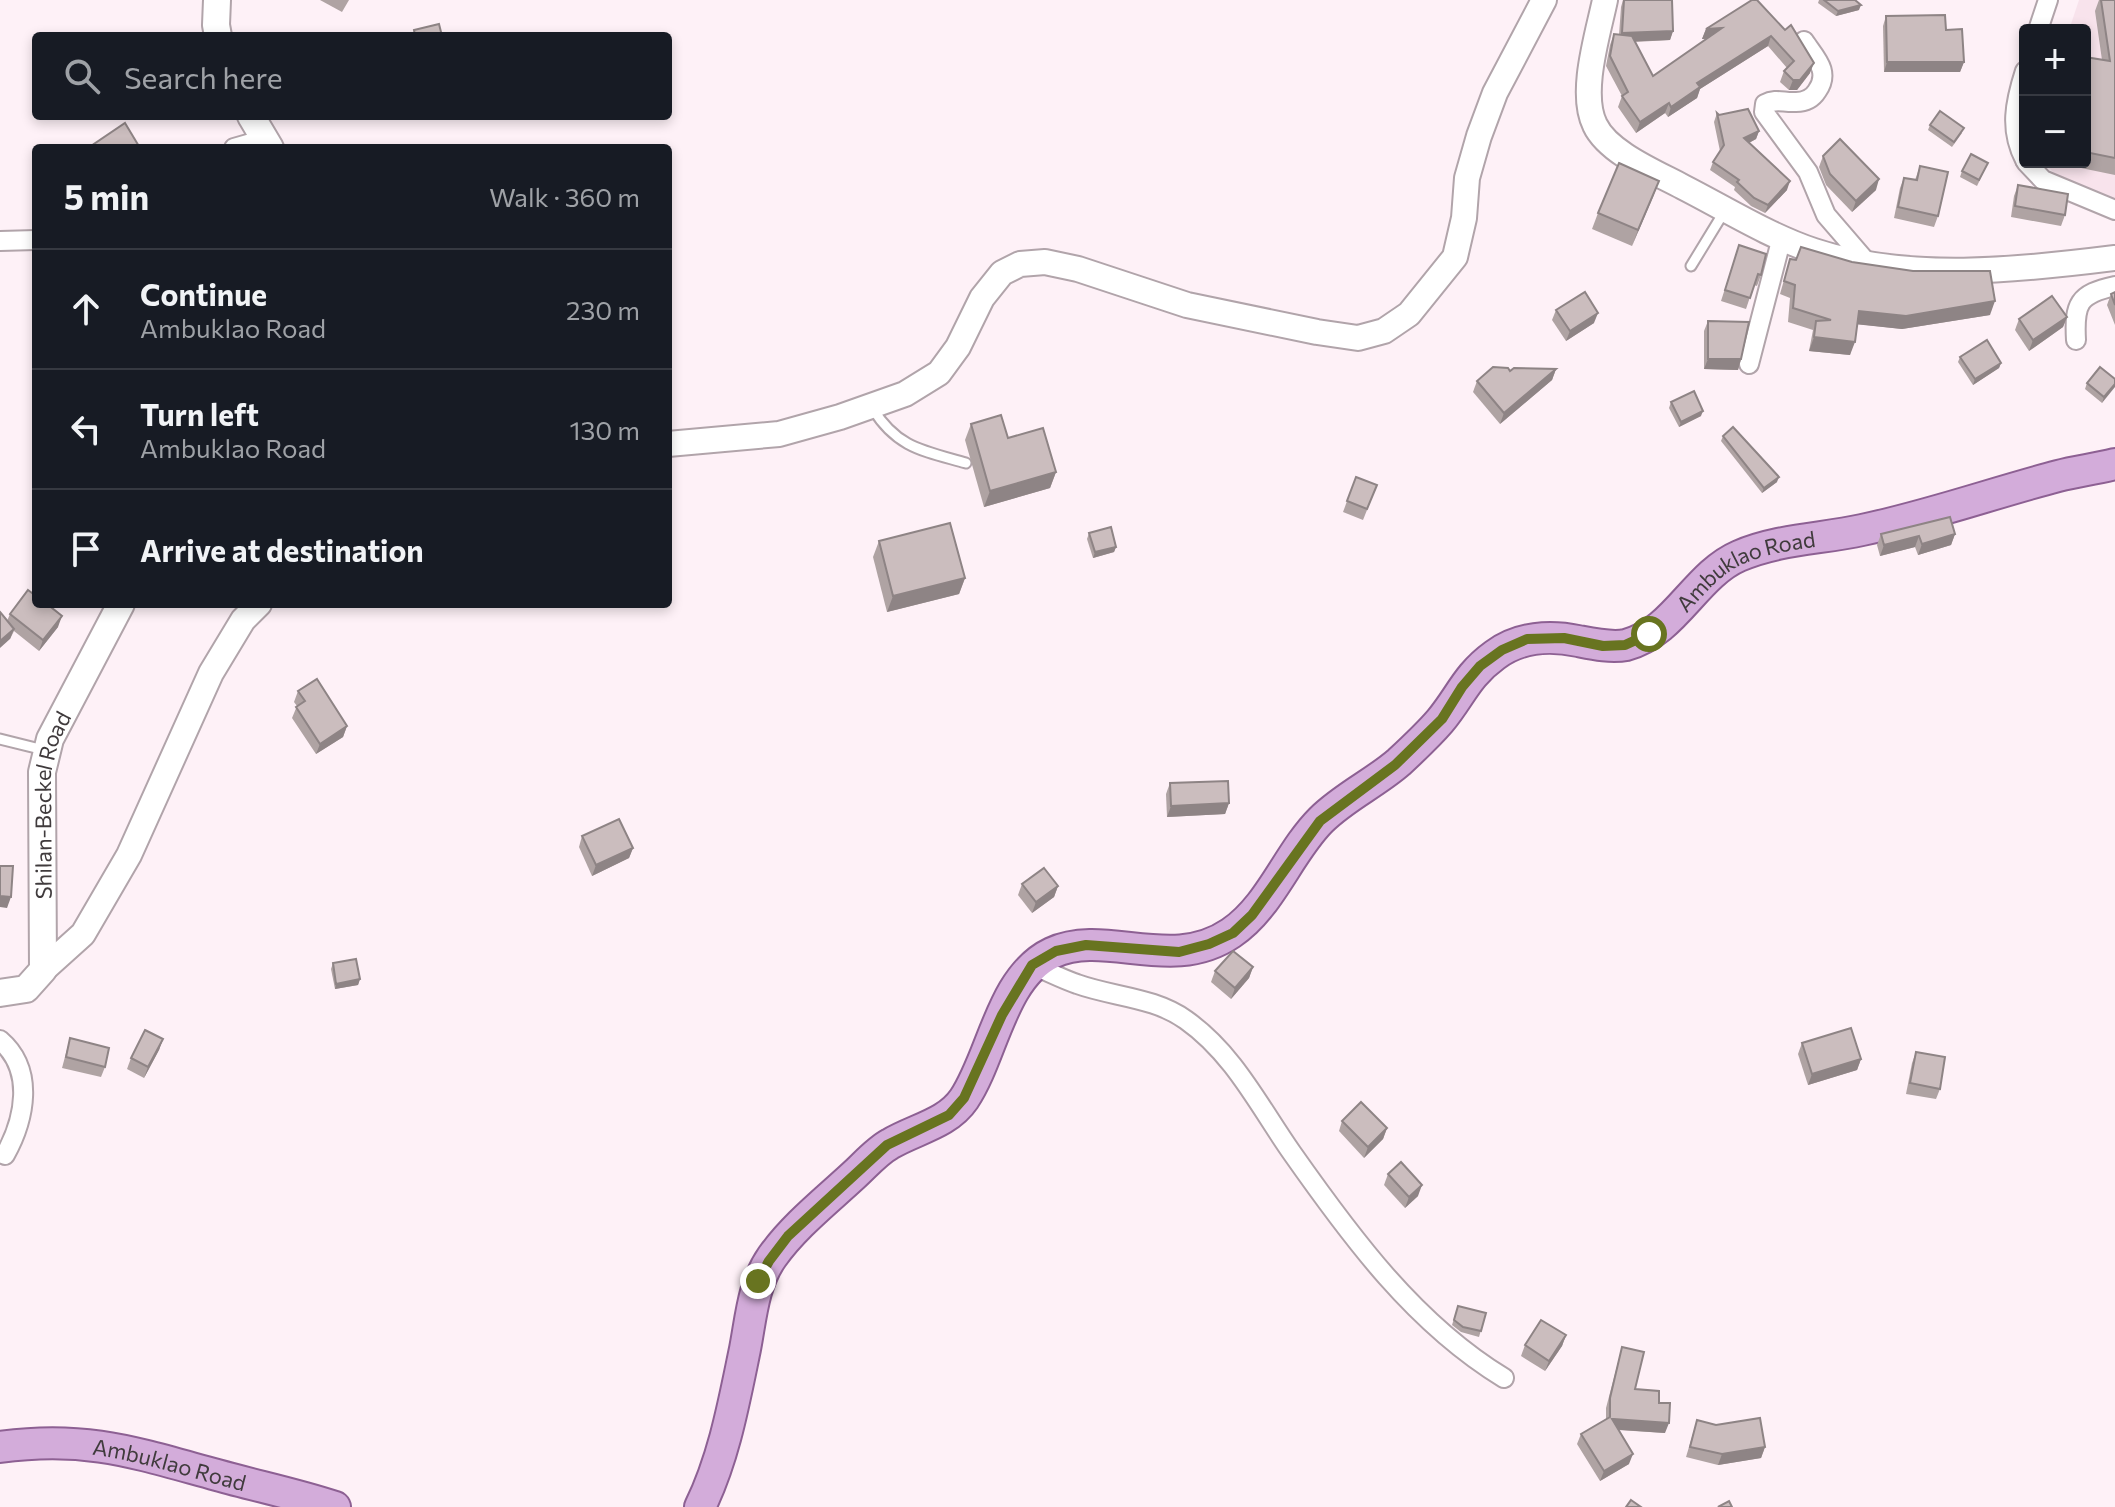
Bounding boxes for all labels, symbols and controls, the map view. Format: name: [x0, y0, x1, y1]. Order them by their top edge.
map controls: [2019, 24, 2091, 168]
button: +: [2019, 24, 2091, 96]
search box: [32, 32, 672, 120]
icon: search: [60, 54, 104, 98]
text: Search here: [124, 58, 283, 95]
button: −: [2019, 96, 2091, 168]
text: 5 min: [64, 175, 149, 217]
text: Walk · 360 m: [489, 181, 640, 212]
text: Continue: [140, 275, 267, 312]
icon: ahead: [64, 287, 108, 331]
text: 230 m: [566, 294, 640, 325]
text: Ambuklao Road: [140, 312, 326, 343]
text: Turn left: [140, 395, 259, 432]
icon: left: [64, 407, 108, 451]
text: 130 m: [569, 414, 640, 445]
text: Ambuklao Road: [140, 432, 326, 463]
street label: Ambuklao Road: [1670, 524, 1817, 617]
icon: arrive: [64, 527, 108, 571]
text: Arrive at destination: [140, 531, 424, 568]
route start: [1631, 616, 1667, 652]
street label: Shilan-Beckel Road: [28, 706, 76, 899]
route end: [740, 1263, 776, 1299]
street label: Ambuklao Road: [91, 1432, 249, 1496]

